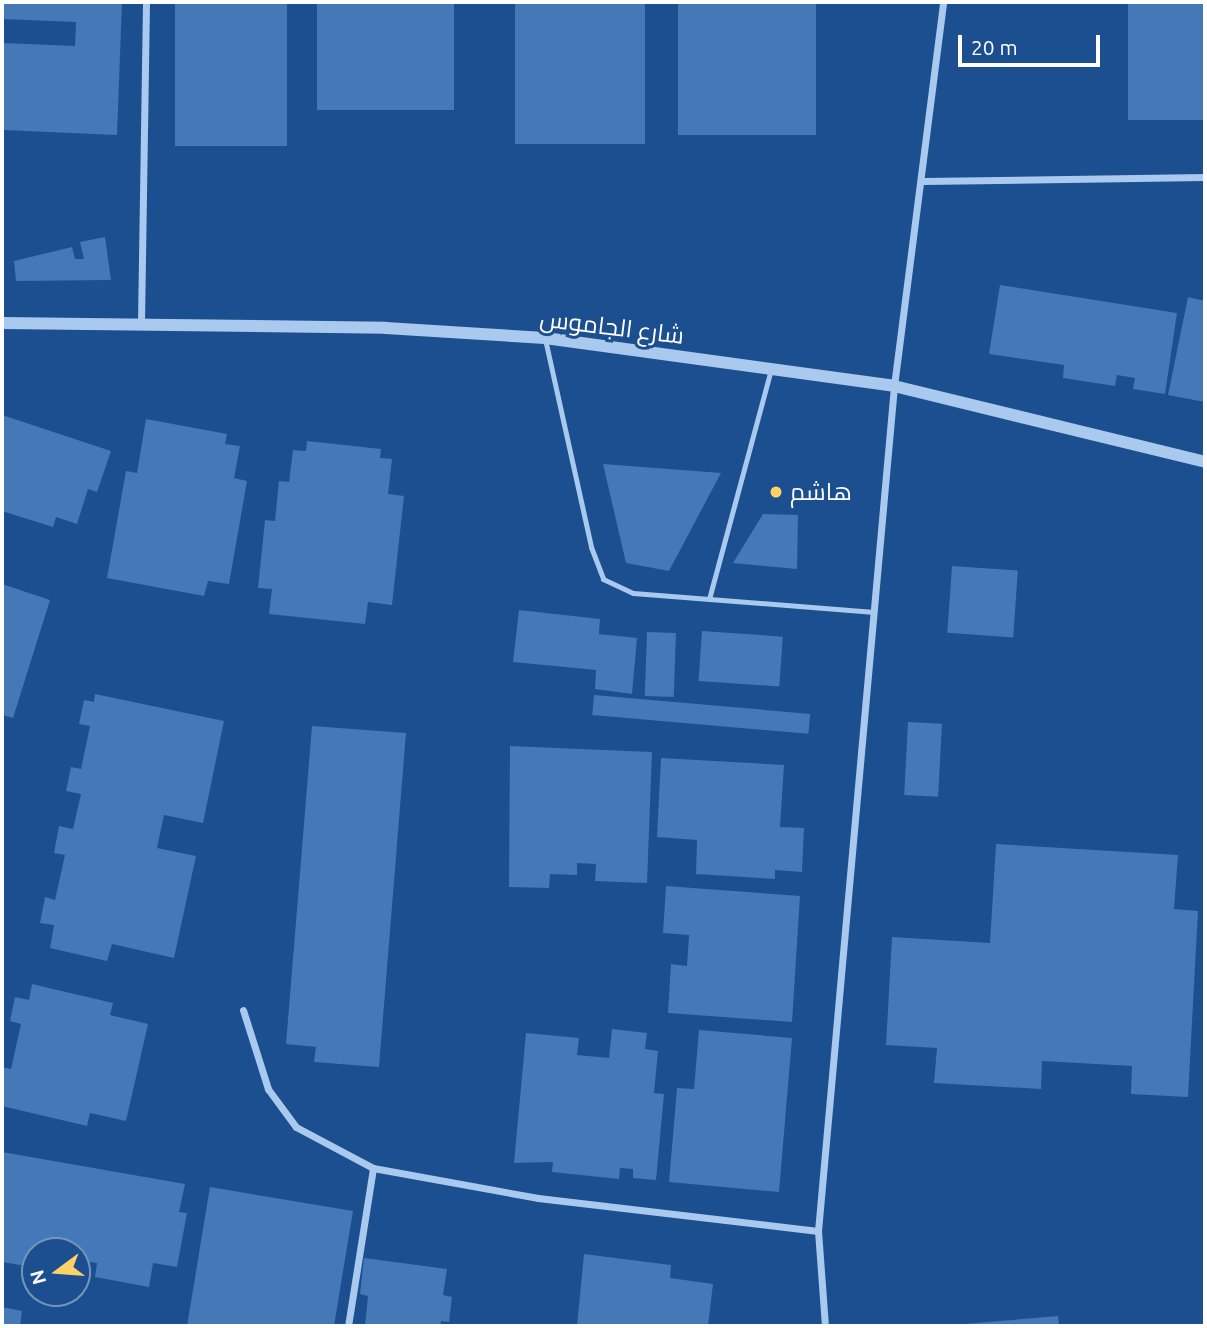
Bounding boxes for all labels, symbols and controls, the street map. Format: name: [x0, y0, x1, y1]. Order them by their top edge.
scale bar: [962, 21, 1104, 65]
text: 20 m: [971, 35, 1018, 59]
street label: شارع الجاموس: [538, 304, 686, 350]
place label: هاشم: [790, 478, 852, 506]
marker: هاشم: [768, 484, 784, 500]
north arrow: [21, 1237, 91, 1307]
text: N: [25, 1267, 50, 1287]

